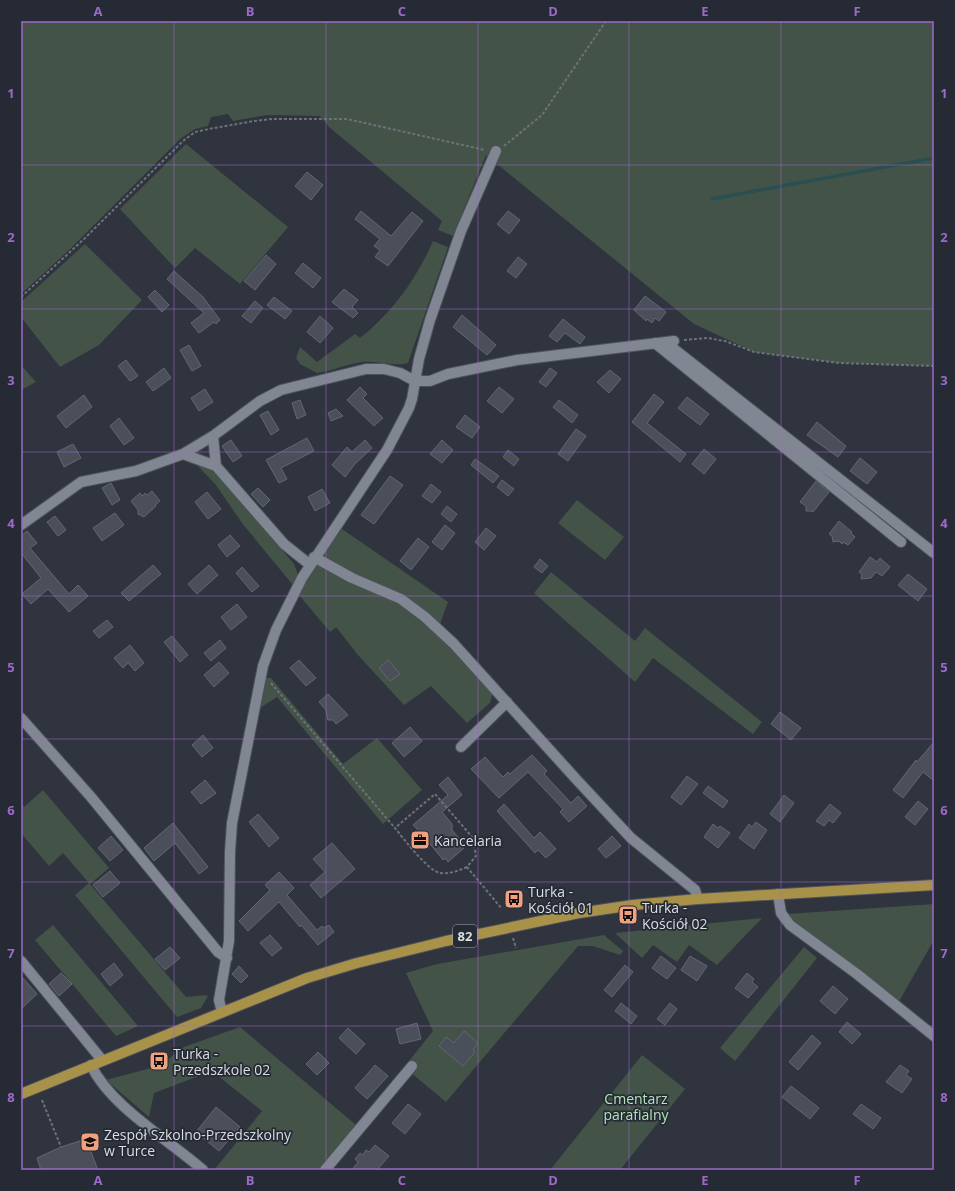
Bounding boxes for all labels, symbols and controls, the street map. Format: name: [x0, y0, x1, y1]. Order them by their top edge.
text: A: [94, 2, 103, 20]
text: B: [246, 2, 255, 20]
text: C: [398, 2, 406, 20]
text: D: [548, 2, 558, 20]
text: E: [701, 2, 709, 20]
text: F: [853, 2, 861, 20]
text: 1: [7, 84, 15, 102]
text: 1: [940, 84, 948, 102]
text: 2: [7, 228, 15, 246]
text: 2: [940, 228, 948, 246]
text: 3: [7, 371, 15, 389]
text: 3: [940, 371, 948, 389]
text: 4: [7, 514, 15, 532]
text: 4: [940, 514, 948, 532]
text: 5: [7, 658, 15, 676]
text: 5: [940, 658, 948, 676]
text: 6: [7, 801, 15, 819]
text: 6: [940, 801, 948, 819]
office icon: Kancelaria: [409, 829, 431, 851]
place label: Kancelaria: [434, 831, 502, 850]
place label: Turka - Kościół 01: [528, 882, 594, 917]
bus stop icon: Turka - Kościół 01: [503, 888, 525, 910]
place label: Turka - Kościół 02: [642, 898, 708, 933]
bus stop icon: Turka - Kościół 02: [617, 904, 639, 926]
road number: 82: [453, 925, 477, 947]
text: 7: [7, 944, 15, 962]
text: 7: [940, 944, 948, 962]
place label: Turka - Przedszkole 02: [173, 1044, 270, 1079]
bus stop icon: Turka - Przedszkole 02: [148, 1050, 170, 1072]
text: 8: [7, 1088, 15, 1106]
text: 8: [940, 1088, 948, 1106]
park label: Cmentarz parafialny: [603, 1089, 669, 1124]
place label: Zespół Szkolno-Przedszkolny w Turce: [104, 1125, 292, 1160]
school or university icon: Zespół Szkolno-Przedszkolny w Turce: [79, 1131, 101, 1153]
text: A: [94, 1171, 103, 1189]
text: B: [246, 1171, 255, 1189]
text: C: [398, 1171, 406, 1189]
text: D: [548, 1171, 558, 1189]
text: E: [701, 1171, 709, 1189]
text: F: [853, 1171, 861, 1189]

